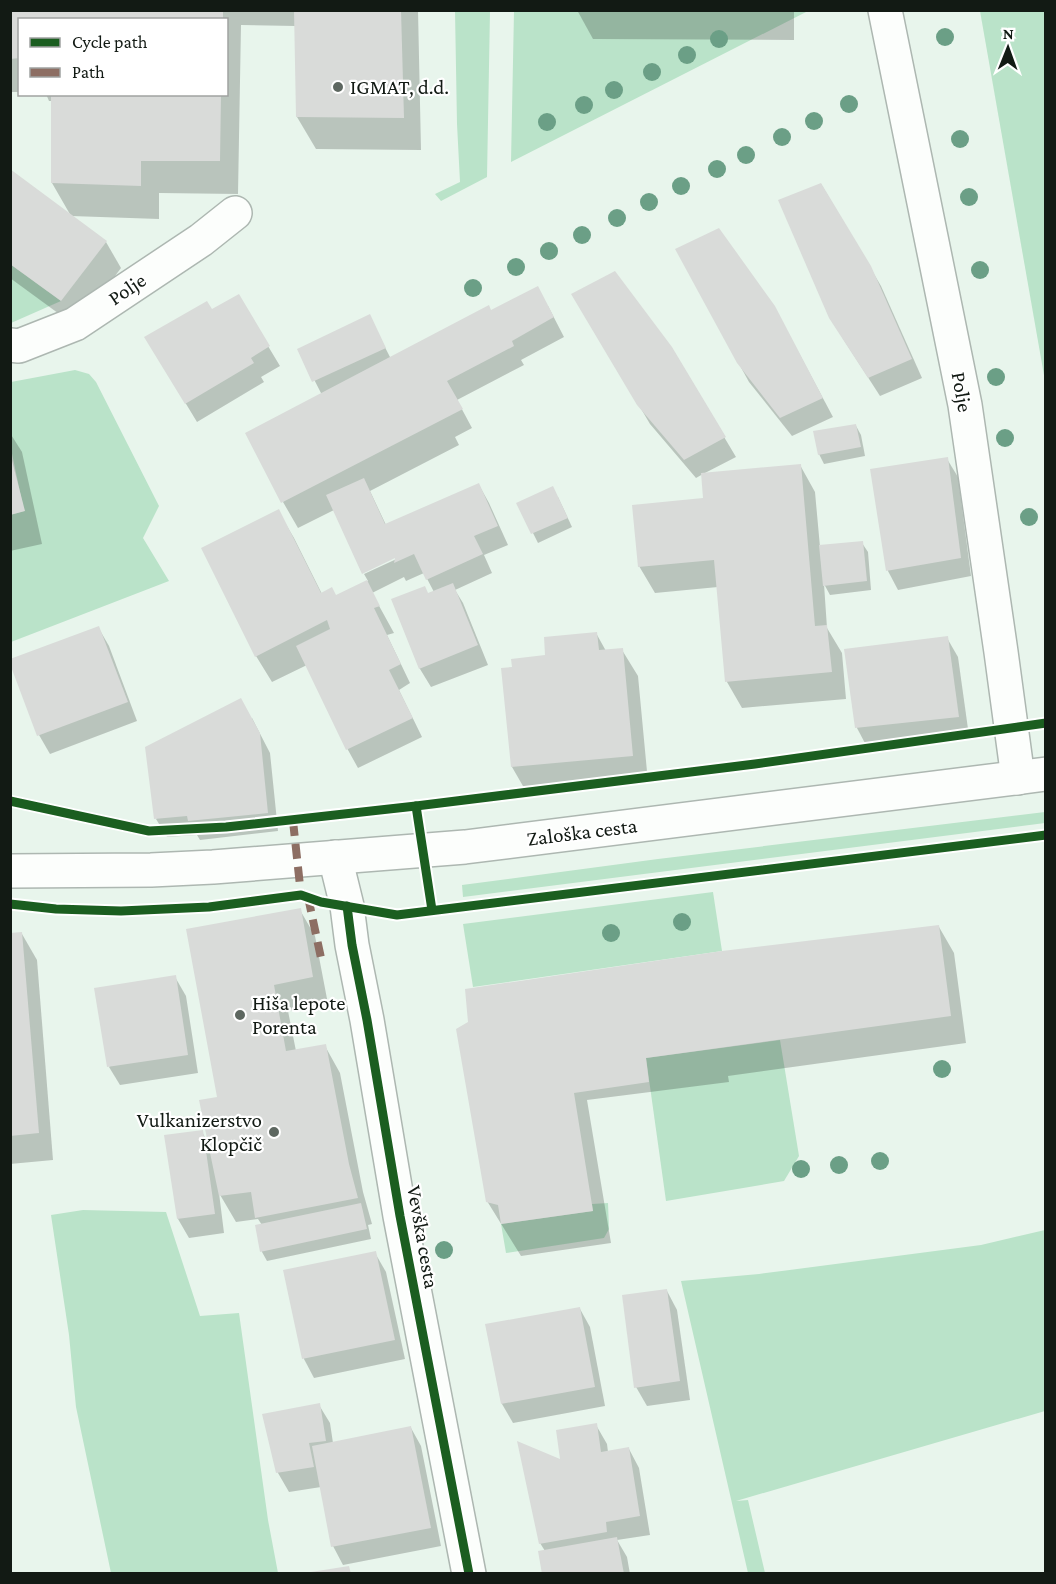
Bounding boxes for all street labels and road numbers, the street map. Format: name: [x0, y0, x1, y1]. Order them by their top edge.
street label: Polje: [104, 268, 150, 310]
street label: Polje: [947, 370, 977, 414]
street label: Zaloška cesta: [525, 813, 639, 851]
street label: Vevška cesta: [402, 1184, 444, 1291]

